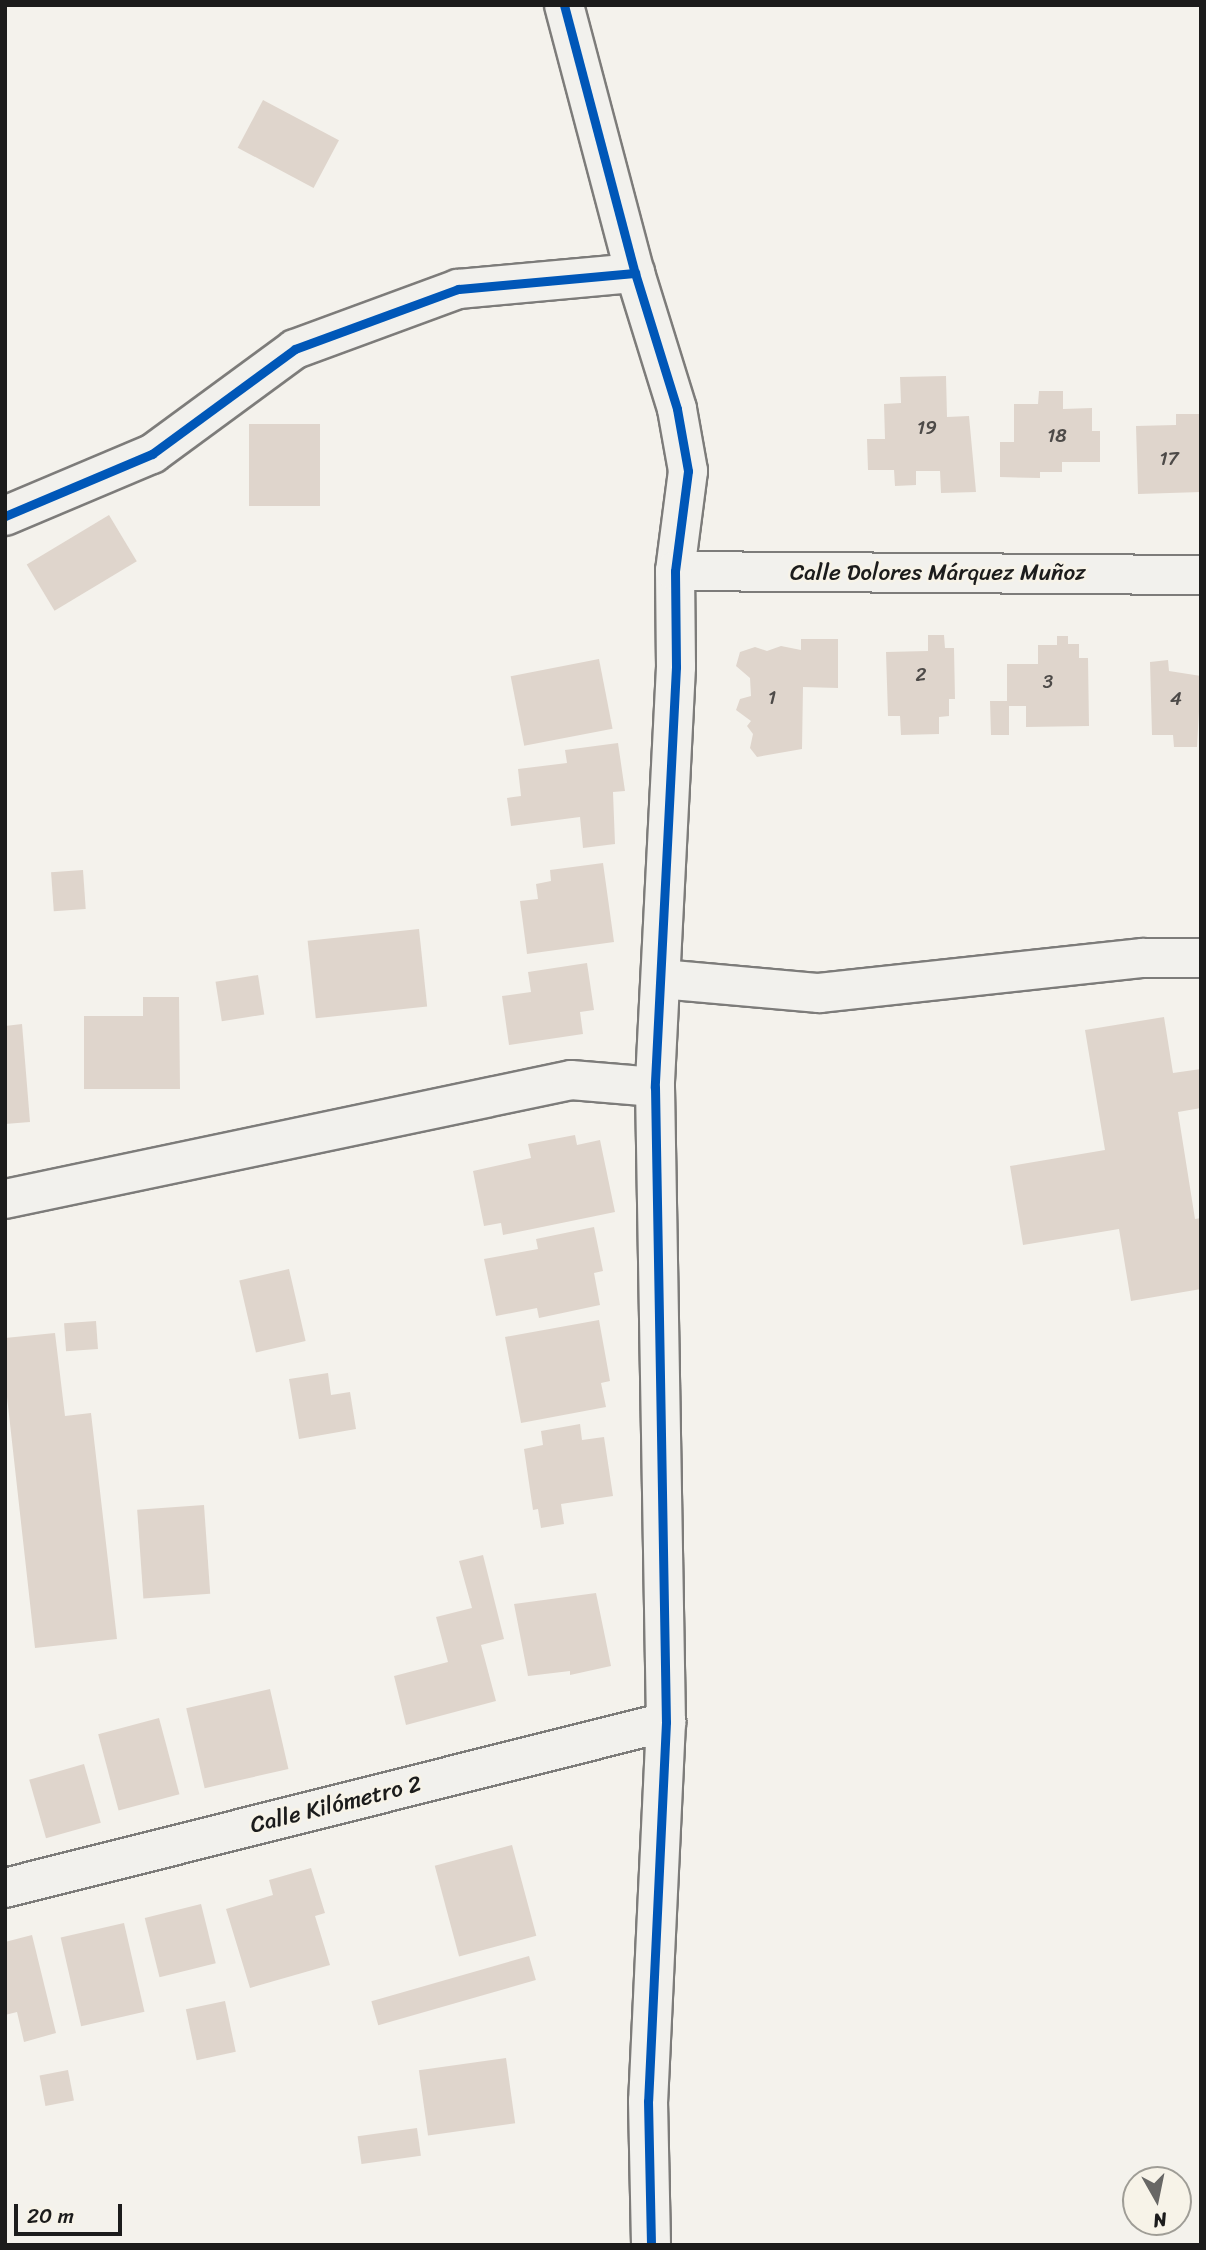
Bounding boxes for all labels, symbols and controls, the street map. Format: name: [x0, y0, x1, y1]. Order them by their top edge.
house number: 19: [917, 417, 937, 439]
house number: 18: [1047, 425, 1067, 447]
house number: 17: [1160, 448, 1178, 470]
street label: Calle Dolores Márquez Muñoz: [791, 559, 1085, 587]
house number: 2: [916, 664, 926, 686]
house number: 3: [1043, 671, 1053, 693]
house number: 1: [768, 687, 776, 709]
house number: 4: [1170, 688, 1182, 710]
street label: Calle Kilómetro 2: [248, 1771, 424, 1839]
north arrow: [1122, 2166, 1192, 2236]
scale bar: [18, 2190, 126, 2234]
text: 20 m: [27, 2197, 74, 2235]
text: N: [1151, 2203, 1169, 2238]

